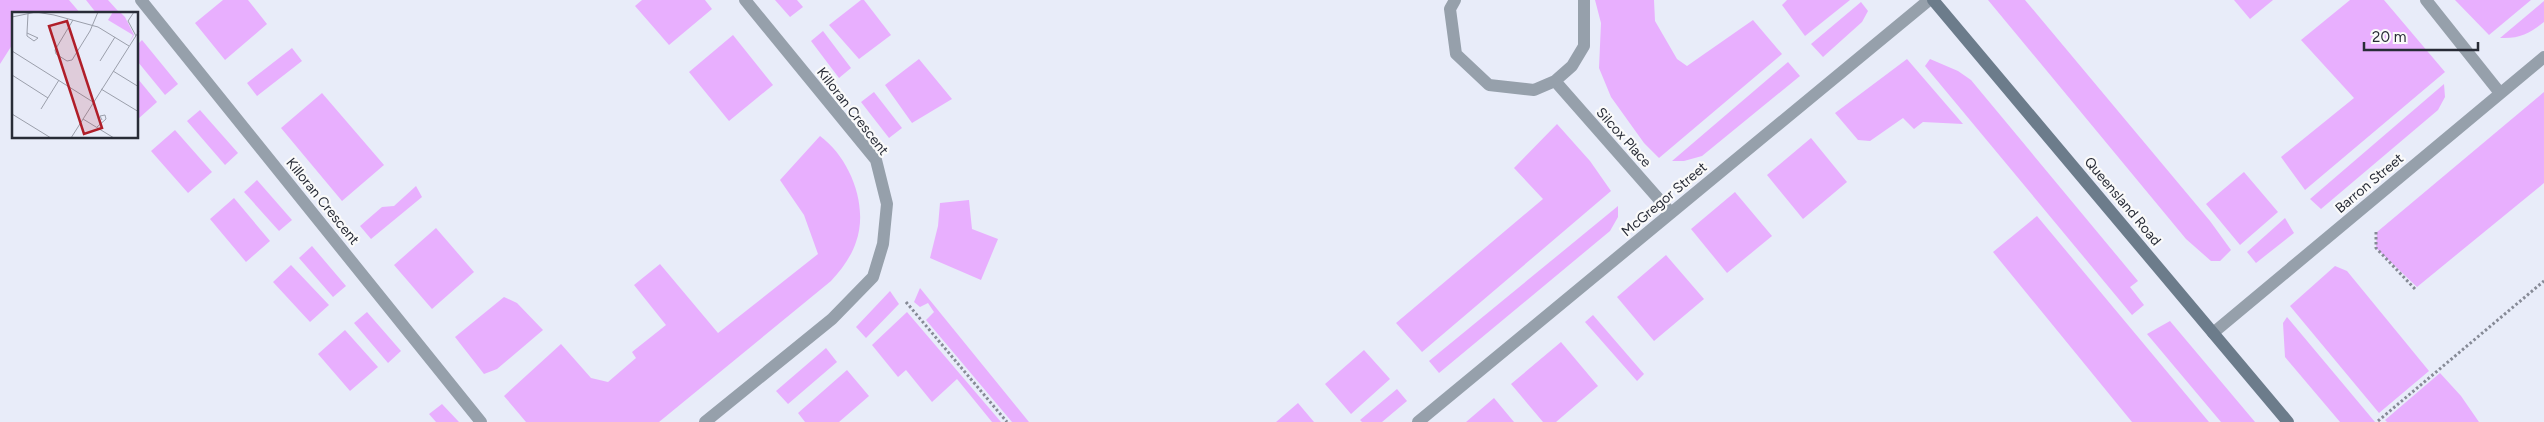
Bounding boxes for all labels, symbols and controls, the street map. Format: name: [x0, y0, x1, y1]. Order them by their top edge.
inset map: [12, 12, 139, 139]
scale bar: [2364, 20, 2478, 52]
text: 20 m: [2372, 28, 2406, 46]
street label: Killoran Crescent: [813, 64, 892, 159]
street label: Silcox Place: [1592, 104, 1655, 171]
street label: Barron Street: [2332, 150, 2407, 217]
street label: Queensland Road: [2081, 154, 2165, 249]
street label: Killoran Crescent: [282, 155, 363, 248]
street label: McGregor Street: [1618, 159, 1710, 240]

